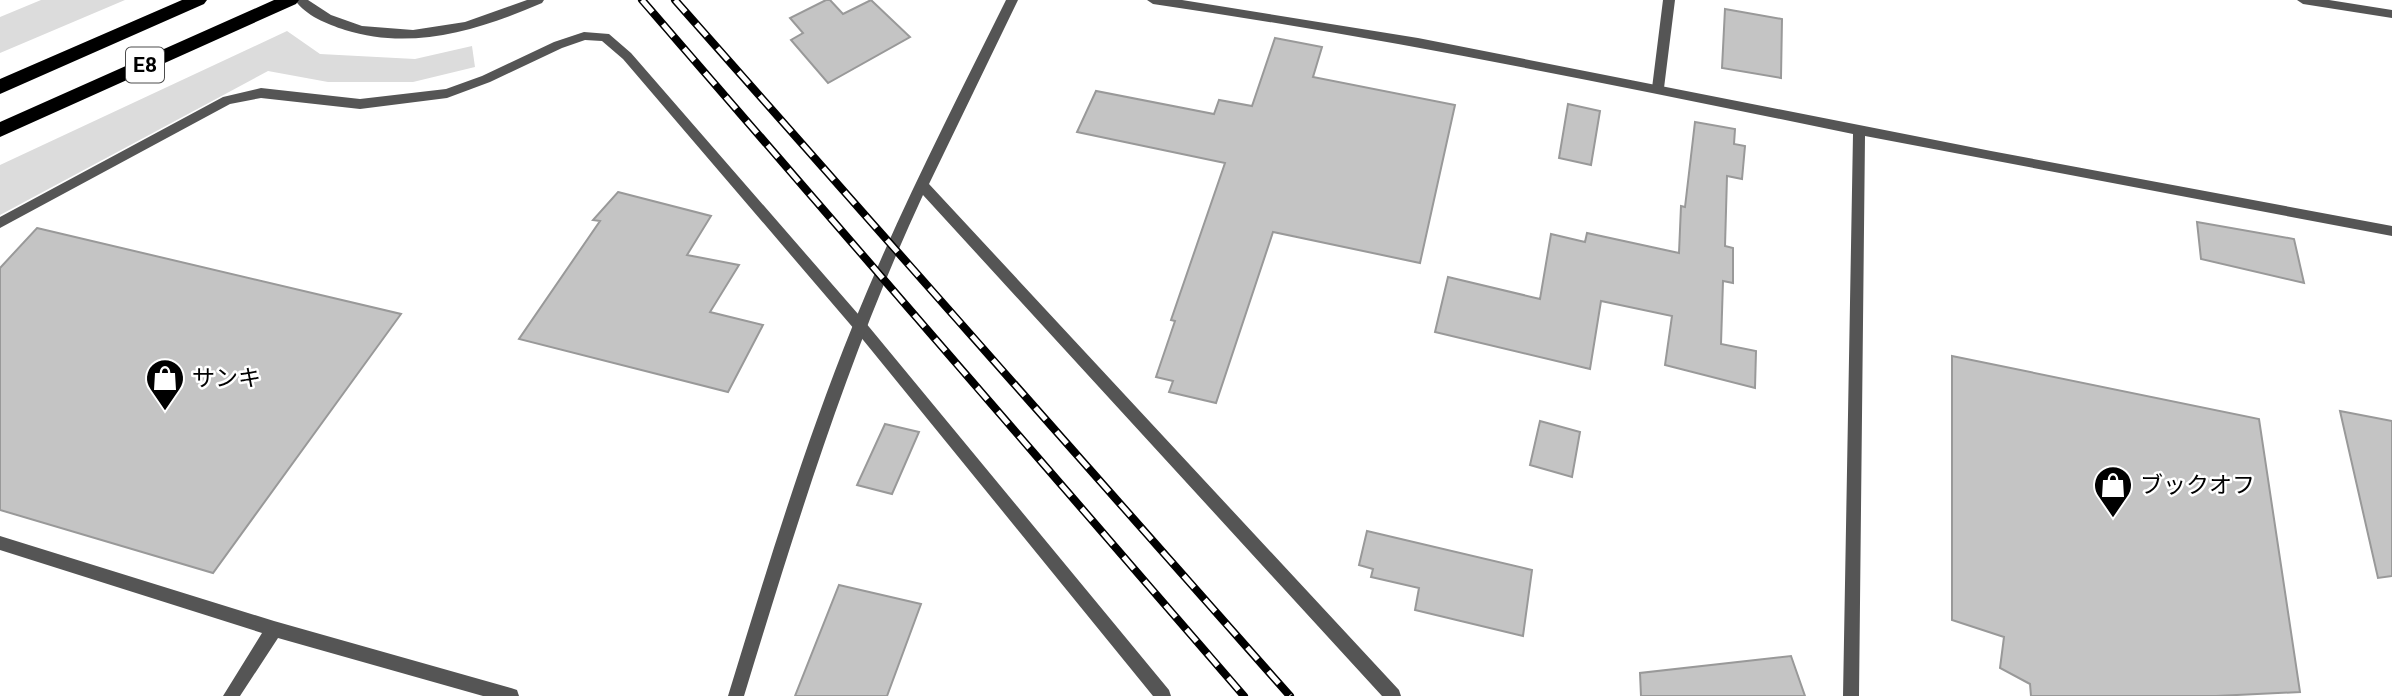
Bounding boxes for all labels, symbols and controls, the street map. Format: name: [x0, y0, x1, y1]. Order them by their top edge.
road number: E8: [126, 48, 164, 82]
shop icon: サンキ: [144, 357, 186, 412]
place label: サンキ: [192, 365, 261, 392]
shop icon: ブックオフ: [2092, 464, 2134, 519]
place label: ブックオフ: [2140, 472, 2255, 499]

